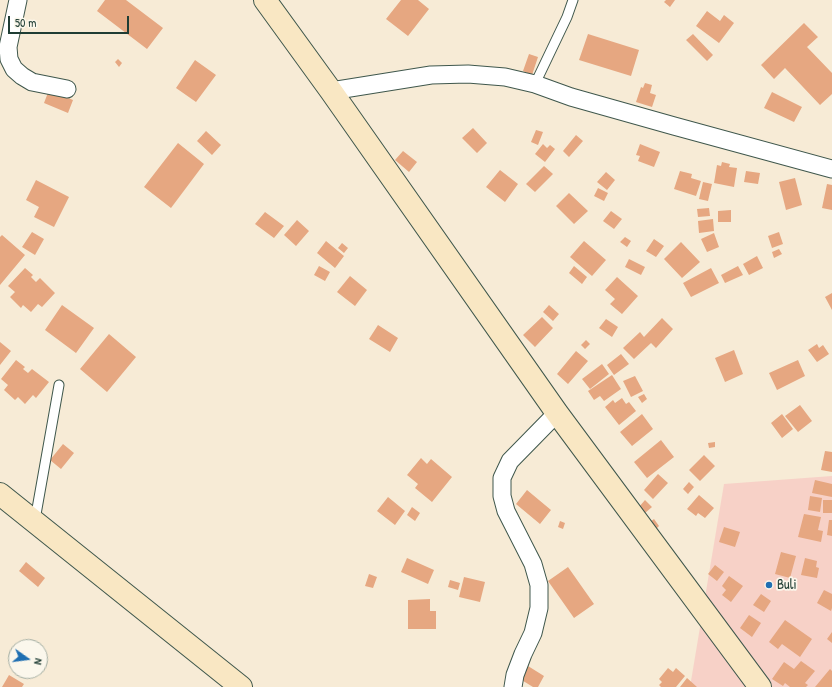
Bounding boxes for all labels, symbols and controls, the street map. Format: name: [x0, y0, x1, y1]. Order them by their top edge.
scale bar: [10, 8, 131, 34]
text: 50 m: [15, 14, 36, 31]
place label: Buli: [777, 577, 797, 593]
marker: Buli: [764, 580, 774, 590]
north arrow: [8, 639, 48, 679]
text: N: [31, 657, 46, 666]

